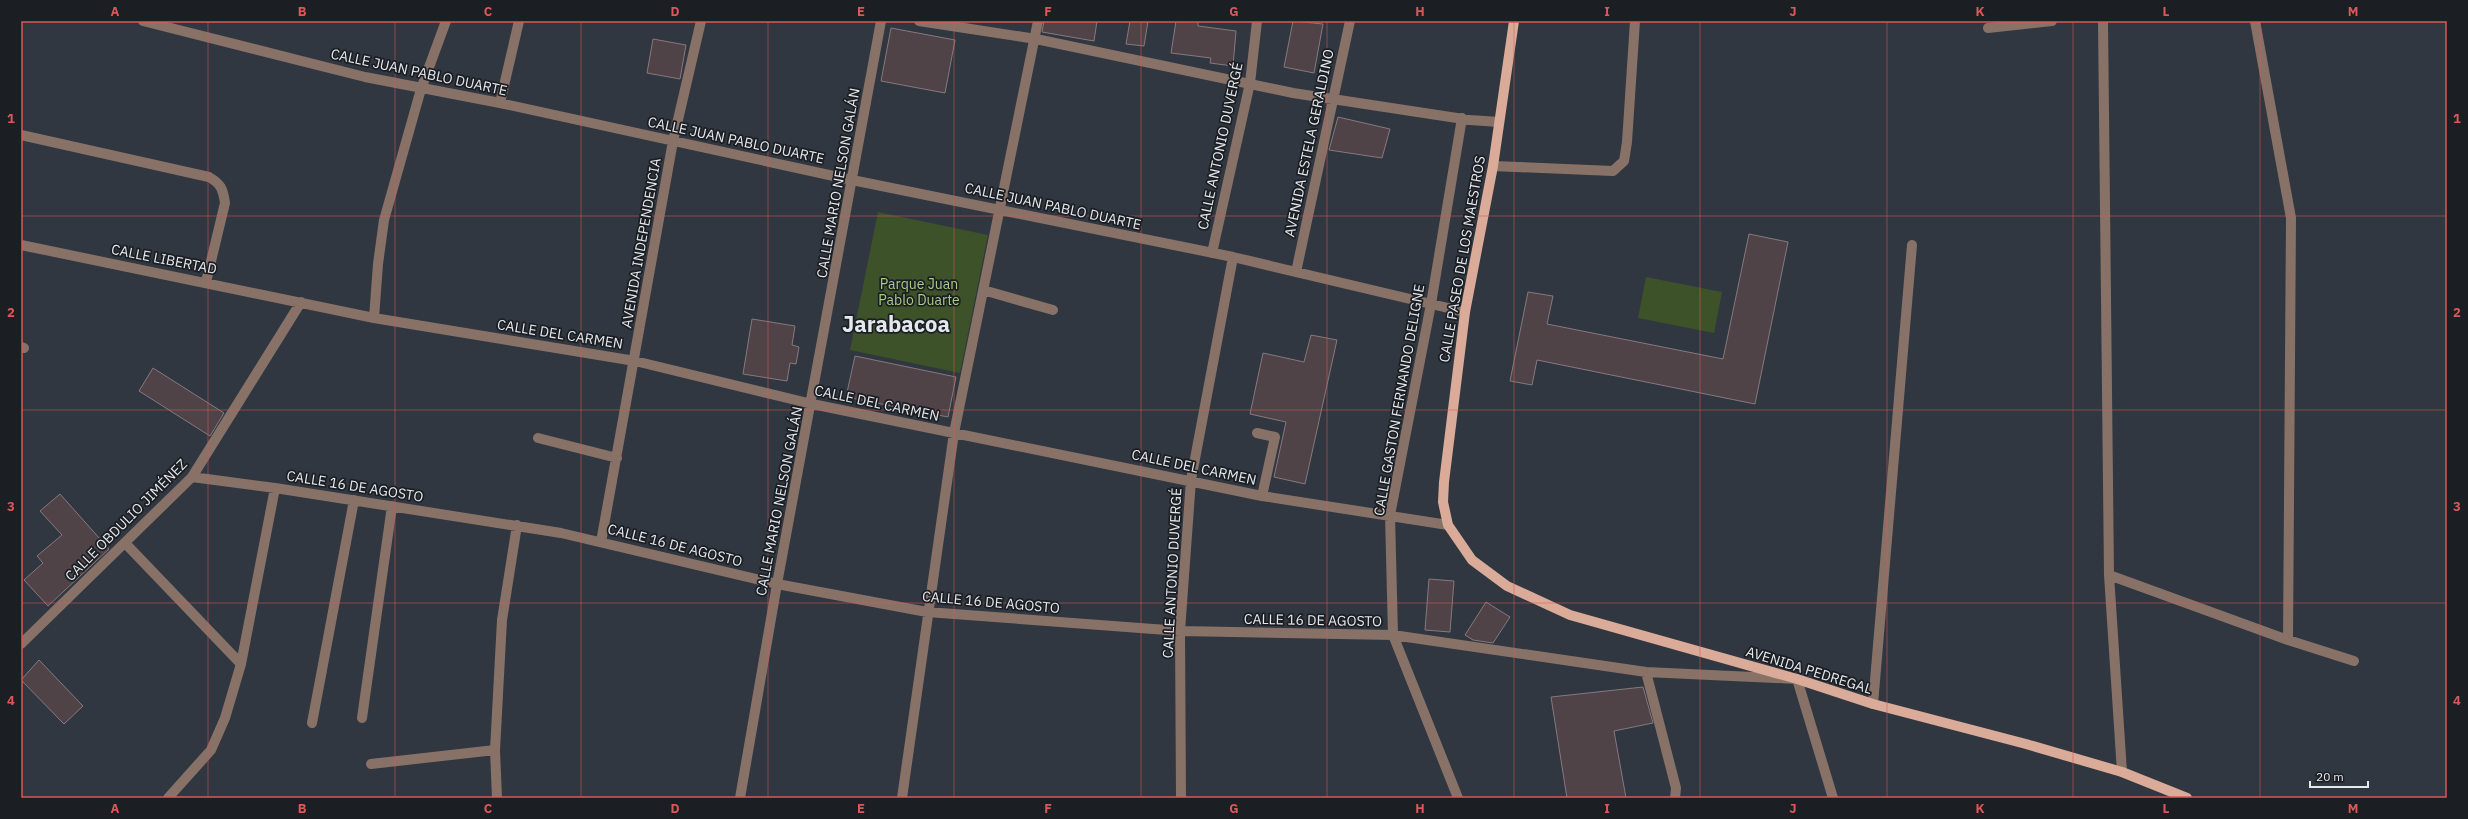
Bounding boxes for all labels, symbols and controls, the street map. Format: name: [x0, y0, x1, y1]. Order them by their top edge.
text: A: [111, 3, 120, 20]
text: B: [298, 3, 307, 20]
text: C: [484, 3, 493, 20]
text: D: [670, 3, 680, 20]
text: E: [857, 3, 865, 20]
text: F: [1044, 3, 1052, 20]
text: G: [1229, 3, 1239, 20]
text: H: [1415, 3, 1425, 20]
text: I: [1604, 3, 1610, 20]
text: J: [1789, 3, 1797, 20]
text: K: [1975, 3, 1985, 20]
text: L: [2163, 3, 2170, 20]
text: M: [2348, 3, 2358, 20]
street label: CALLE JUAN PABLO DUARTE: [329, 44, 509, 100]
street label: AVENIDA ESTELA GERALDINO: [1280, 47, 1338, 239]
street label: CALLE ANTONIO DUVERGÉ: [1192, 60, 1247, 231]
street label: CALLE MARIO NELSON GALÁN: [811, 86, 864, 279]
text: 1: [7, 110, 15, 127]
text: 1: [2453, 110, 2461, 127]
street label: CALLE JUAN PABLO DUARTE: [646, 112, 826, 168]
street label: CALLE PASEO DE LOS MAESTROS: [1435, 154, 1489, 364]
street label: AVENIDA INDEPENDENCIA: [617, 157, 665, 329]
street label: CALLE JUAN PABLO DUARTE: [963, 178, 1143, 234]
street label: CALLE LIBERTAD: [110, 240, 218, 278]
park label: Parque Juan Pablo Duarte: [878, 275, 960, 309]
street label: CALLE GASTON FERNANDO DELIGNE: [1370, 283, 1428, 517]
text: 2: [7, 304, 15, 321]
text: 2: [2453, 304, 2461, 321]
district label: Jarabacoa: [842, 309, 950, 338]
street label: CALLE DEL CARMEN: [496, 315, 624, 353]
street label: CALLE DEL CARMEN: [813, 381, 941, 425]
street label: CALLE MARIO NELSON GALÁN: [751, 405, 806, 597]
street label: CALLE DEL CARMEN: [1130, 445, 1258, 489]
street label: CALLE OBDULIO JIMÉNEZ: [60, 454, 191, 585]
street label: CALLE 16 DE AGOSTO: [285, 466, 425, 506]
street label: CALLE ANTONIO DUVERGÉ: [1158, 487, 1185, 659]
text: 3: [7, 498, 15, 515]
text: 3: [2453, 498, 2461, 515]
street label: CALLE 16 DE AGOSTO: [606, 520, 744, 570]
street label: CALLE 16 DE AGOSTO: [921, 587, 1061, 617]
street label: CALLE 16 DE AGOSTO: [1244, 610, 1382, 630]
street label: AVENIDA PEDREGAL: [1744, 642, 1874, 698]
text: 4: [7, 692, 15, 709]
text: 4: [2453, 692, 2461, 709]
scale bar: [2310, 763, 2368, 789]
text: 20 m: [2316, 769, 2344, 784]
text: A: [111, 800, 120, 817]
text: B: [298, 800, 307, 817]
text: C: [484, 800, 493, 817]
text: D: [670, 800, 680, 817]
text: E: [857, 800, 865, 817]
text: F: [1044, 800, 1052, 817]
text: G: [1229, 800, 1239, 817]
text: H: [1415, 800, 1425, 817]
text: I: [1604, 800, 1610, 817]
text: J: [1789, 800, 1797, 817]
text: K: [1975, 800, 1985, 817]
text: L: [2163, 800, 2170, 817]
text: M: [2348, 800, 2358, 817]

